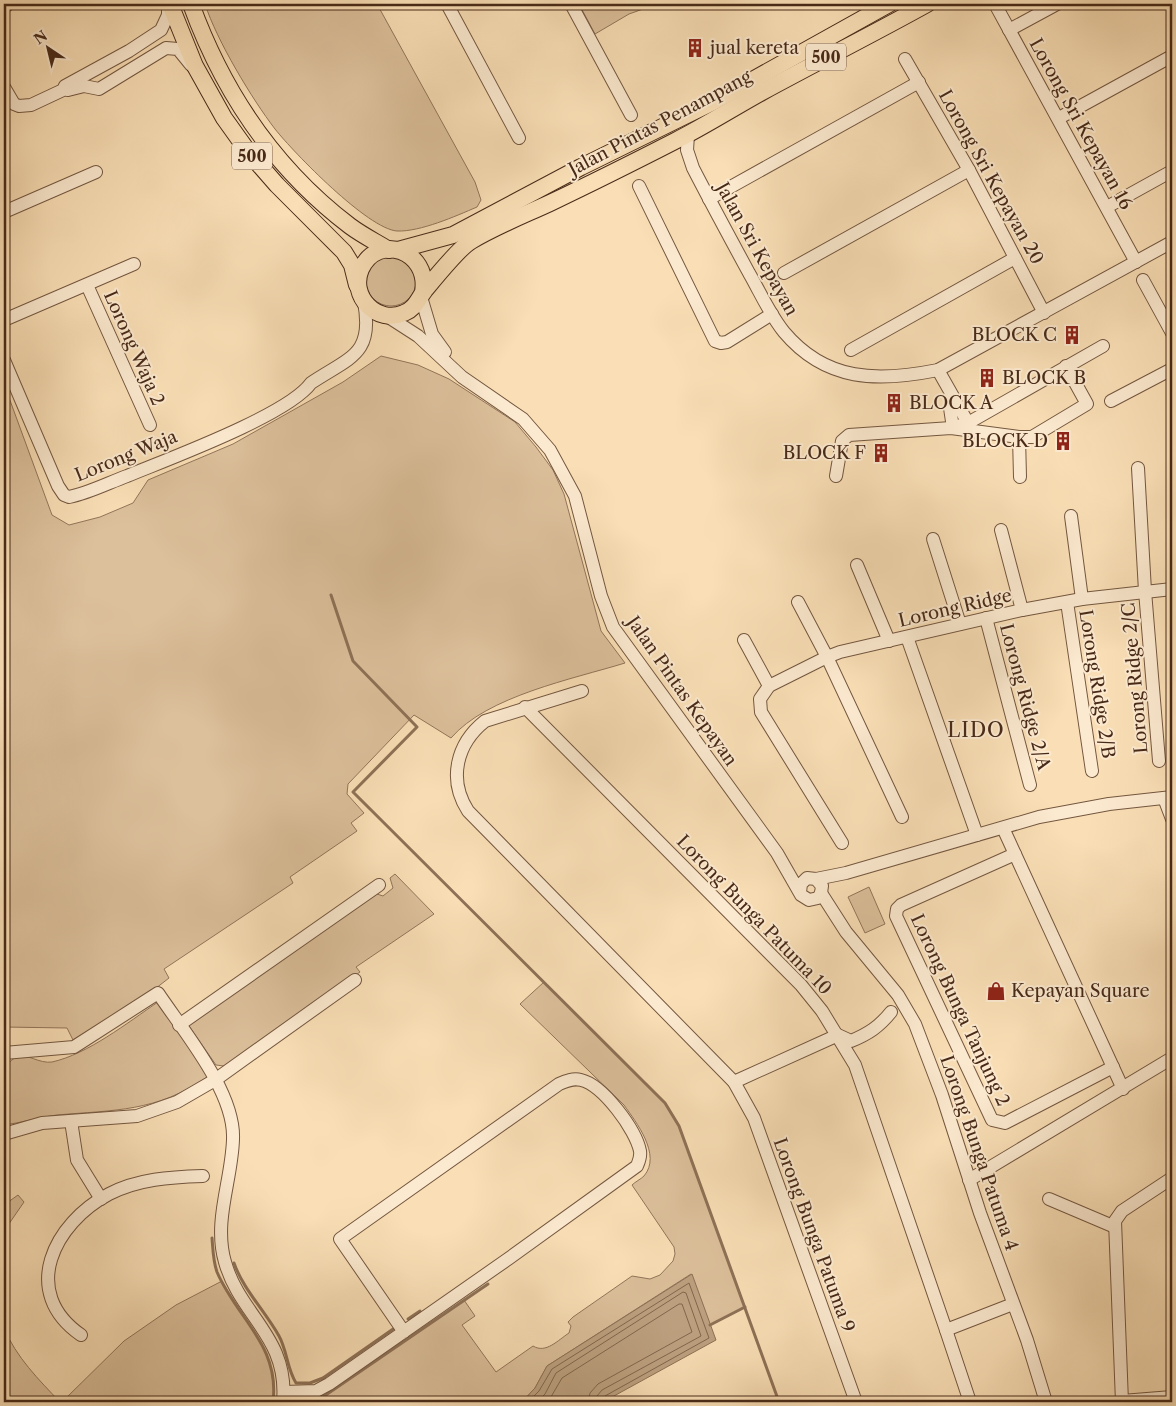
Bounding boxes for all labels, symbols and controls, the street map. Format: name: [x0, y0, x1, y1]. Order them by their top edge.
north arrow: [22, 22, 72, 72]
text: N: [30, 26, 51, 48]
street label: Lorong Sri Kepayan 16: [1025, 35, 1137, 213]
building icon: jual kereta: [684, 37, 706, 59]
place label: jual kereta: [707, 37, 799, 59]
road number: 500: [806, 44, 846, 70]
street label: Jalan Pintas Penampang: [562, 65, 756, 182]
street label: Lorong Sri Kepayan 20: [934, 86, 1048, 268]
road number: 500: [232, 142, 272, 170]
street label: Jalan Sri Kepayan: [710, 176, 803, 320]
street label: Lorong Waja 2: [99, 287, 169, 409]
place label: BLOCK C: [972, 324, 1057, 346]
building icon: BLOCK C: [1061, 324, 1083, 346]
building icon: BLOCK B: [976, 367, 998, 389]
place label: BLOCK B: [1002, 367, 1086, 389]
building icon: BLOCK A: [883, 392, 905, 414]
place label: BLOCK A: [909, 392, 994, 414]
street label: Lorong Waja: [72, 425, 181, 486]
place label: BLOCK D: [962, 430, 1048, 452]
building icon: BLOCK D: [1052, 430, 1074, 452]
place label: BLOCK F: [783, 442, 866, 464]
building icon: BLOCK F: [870, 442, 892, 464]
street label: Lorong Ridge: [896, 584, 1014, 632]
street label: Lorong Ridge 2/C: [1117, 602, 1153, 754]
street label: Lorong Ridge 2/B: [1074, 608, 1120, 760]
street label: Jalan Pintas Kepayan: [620, 609, 742, 770]
street label: Lorong Ridge 2/A: [995, 621, 1055, 773]
district label: LIDO: [947, 718, 1005, 742]
street label: Lorong Bunga Patuma 10: [672, 831, 836, 999]
street label: Lorong Bunga Tanjung 2: [906, 910, 1014, 1110]
shop icon: Kepayan Square: [985, 980, 1007, 1002]
place label: Kepayan Square: [1011, 980, 1150, 1002]
street label: Lorong Bunga Patuma 4: [935, 1052, 1023, 1254]
street label: Lorong Bunga Patuma 9: [769, 1135, 859, 1335]

